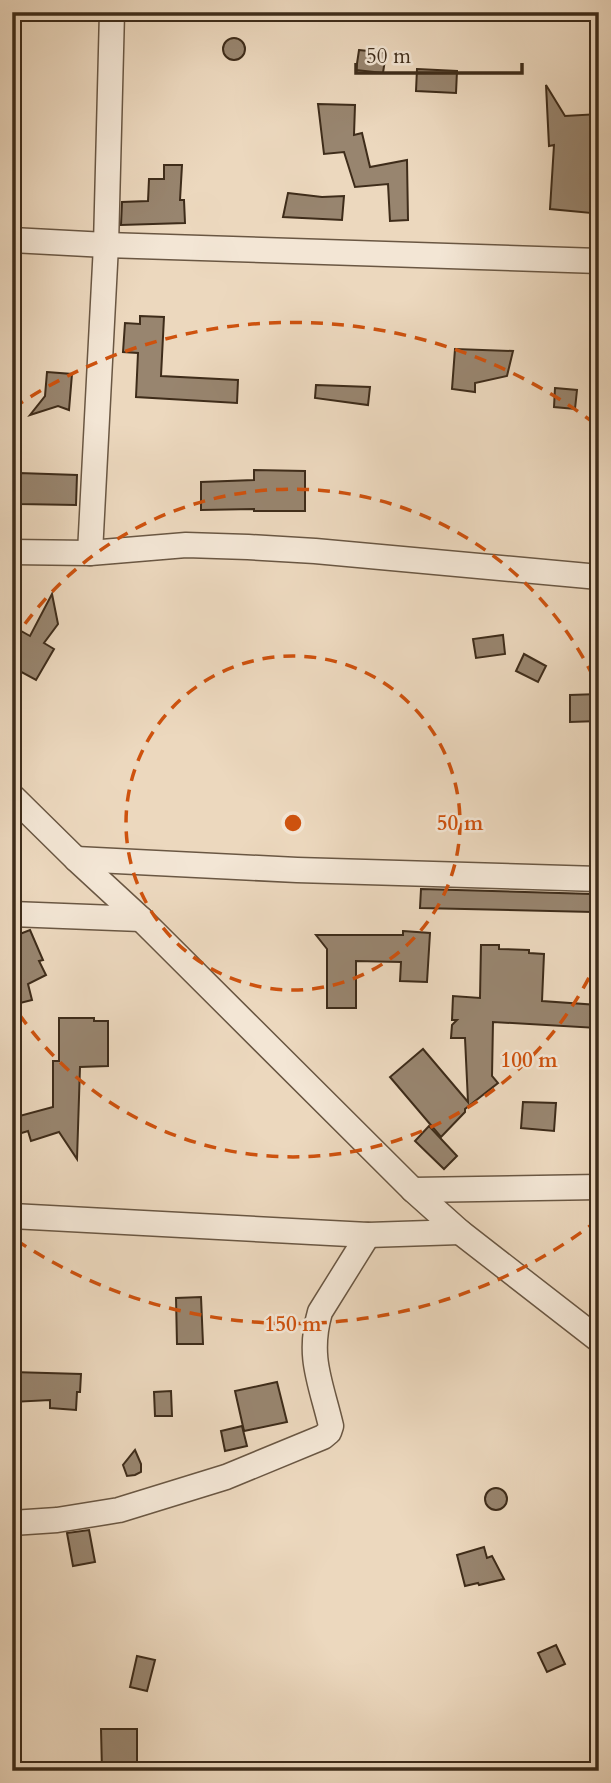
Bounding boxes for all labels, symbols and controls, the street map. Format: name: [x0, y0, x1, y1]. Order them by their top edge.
scale bar: [356, 32, 522, 76]
text: 50 m: [366, 42, 411, 71]
text: 50 m: [437, 809, 484, 838]
centre of rings: [281, 811, 305, 835]
text: 100 m: [500, 1046, 558, 1075]
text: 150 m: [264, 1310, 322, 1339]

